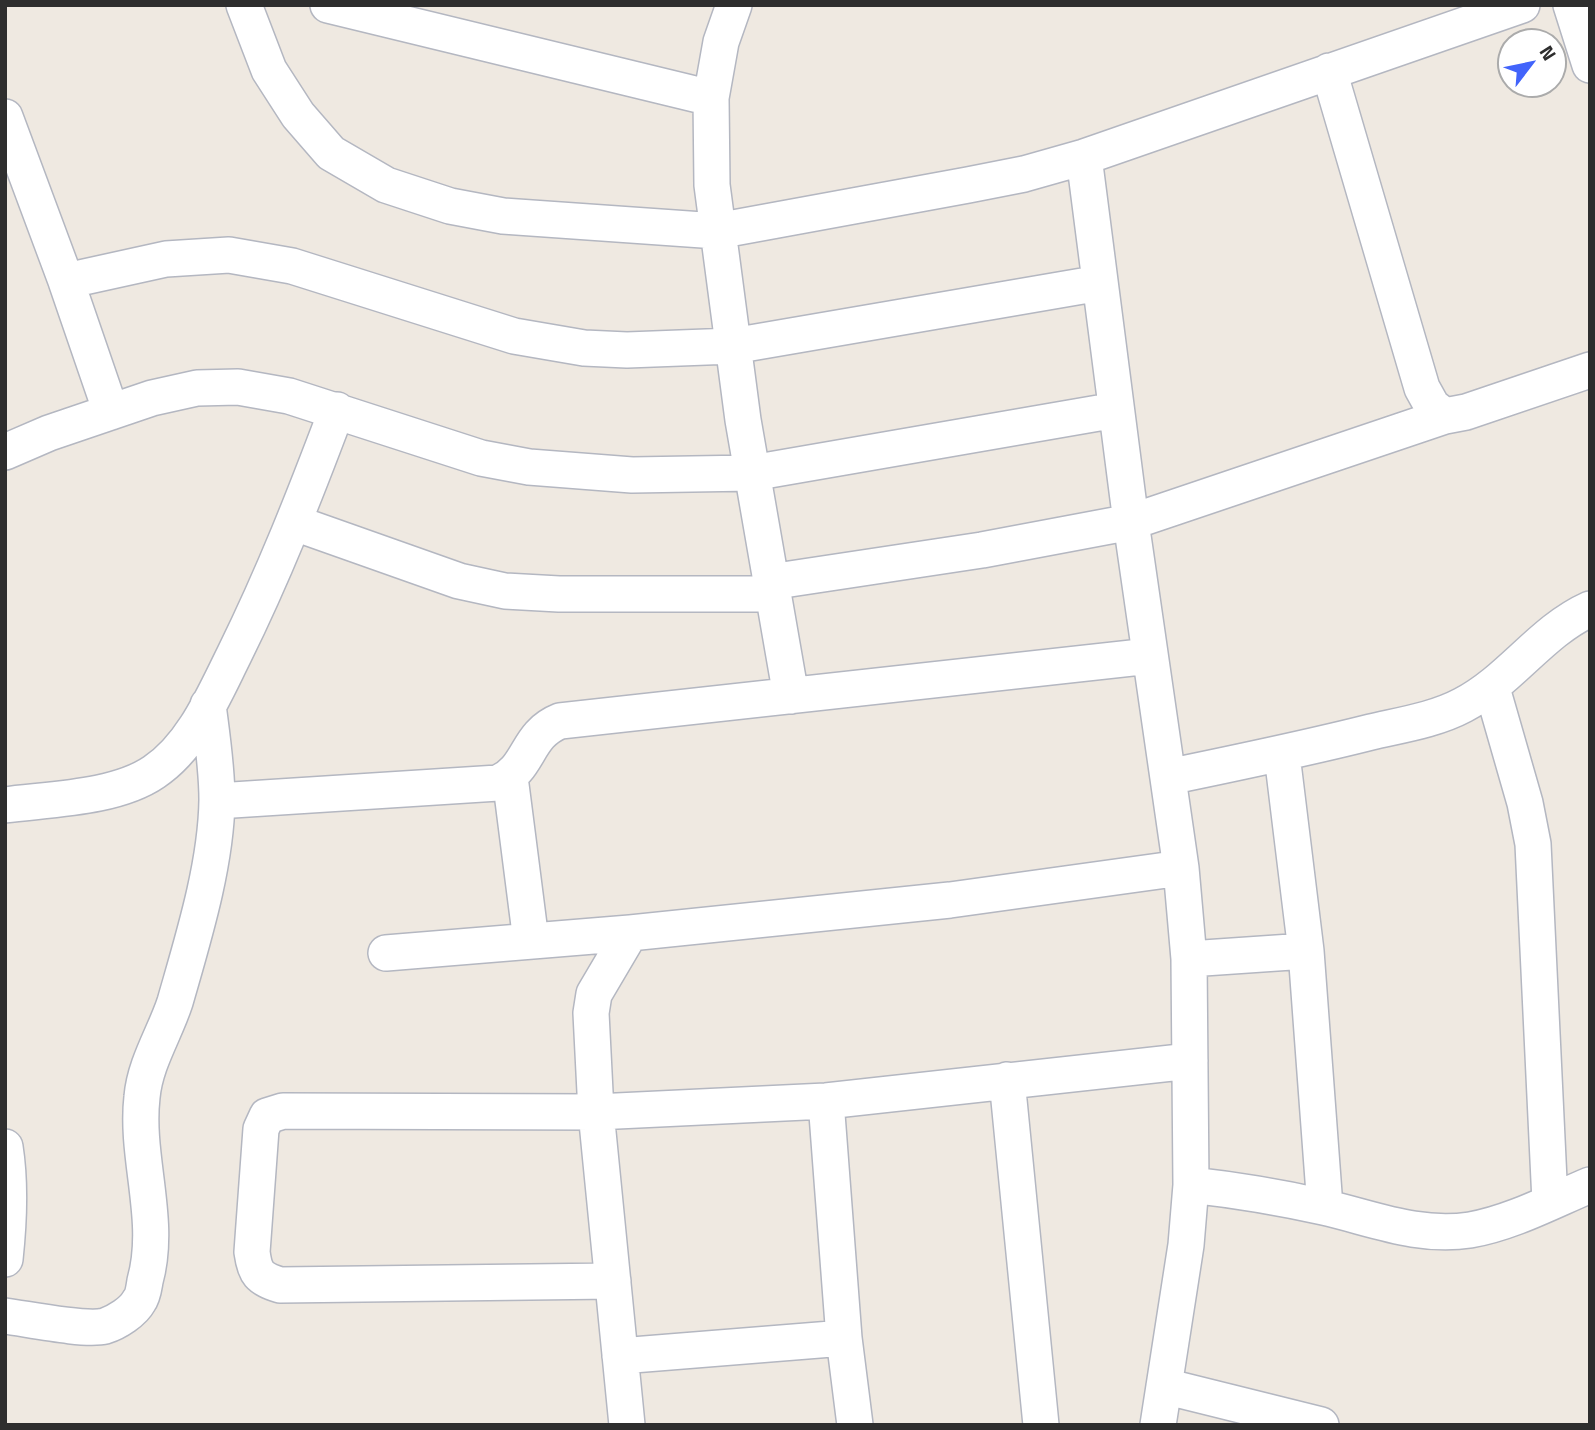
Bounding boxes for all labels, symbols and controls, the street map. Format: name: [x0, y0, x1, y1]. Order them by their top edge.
north arrow: [1497, 28, 1567, 98]
text: N: [1533, 39, 1564, 66]

